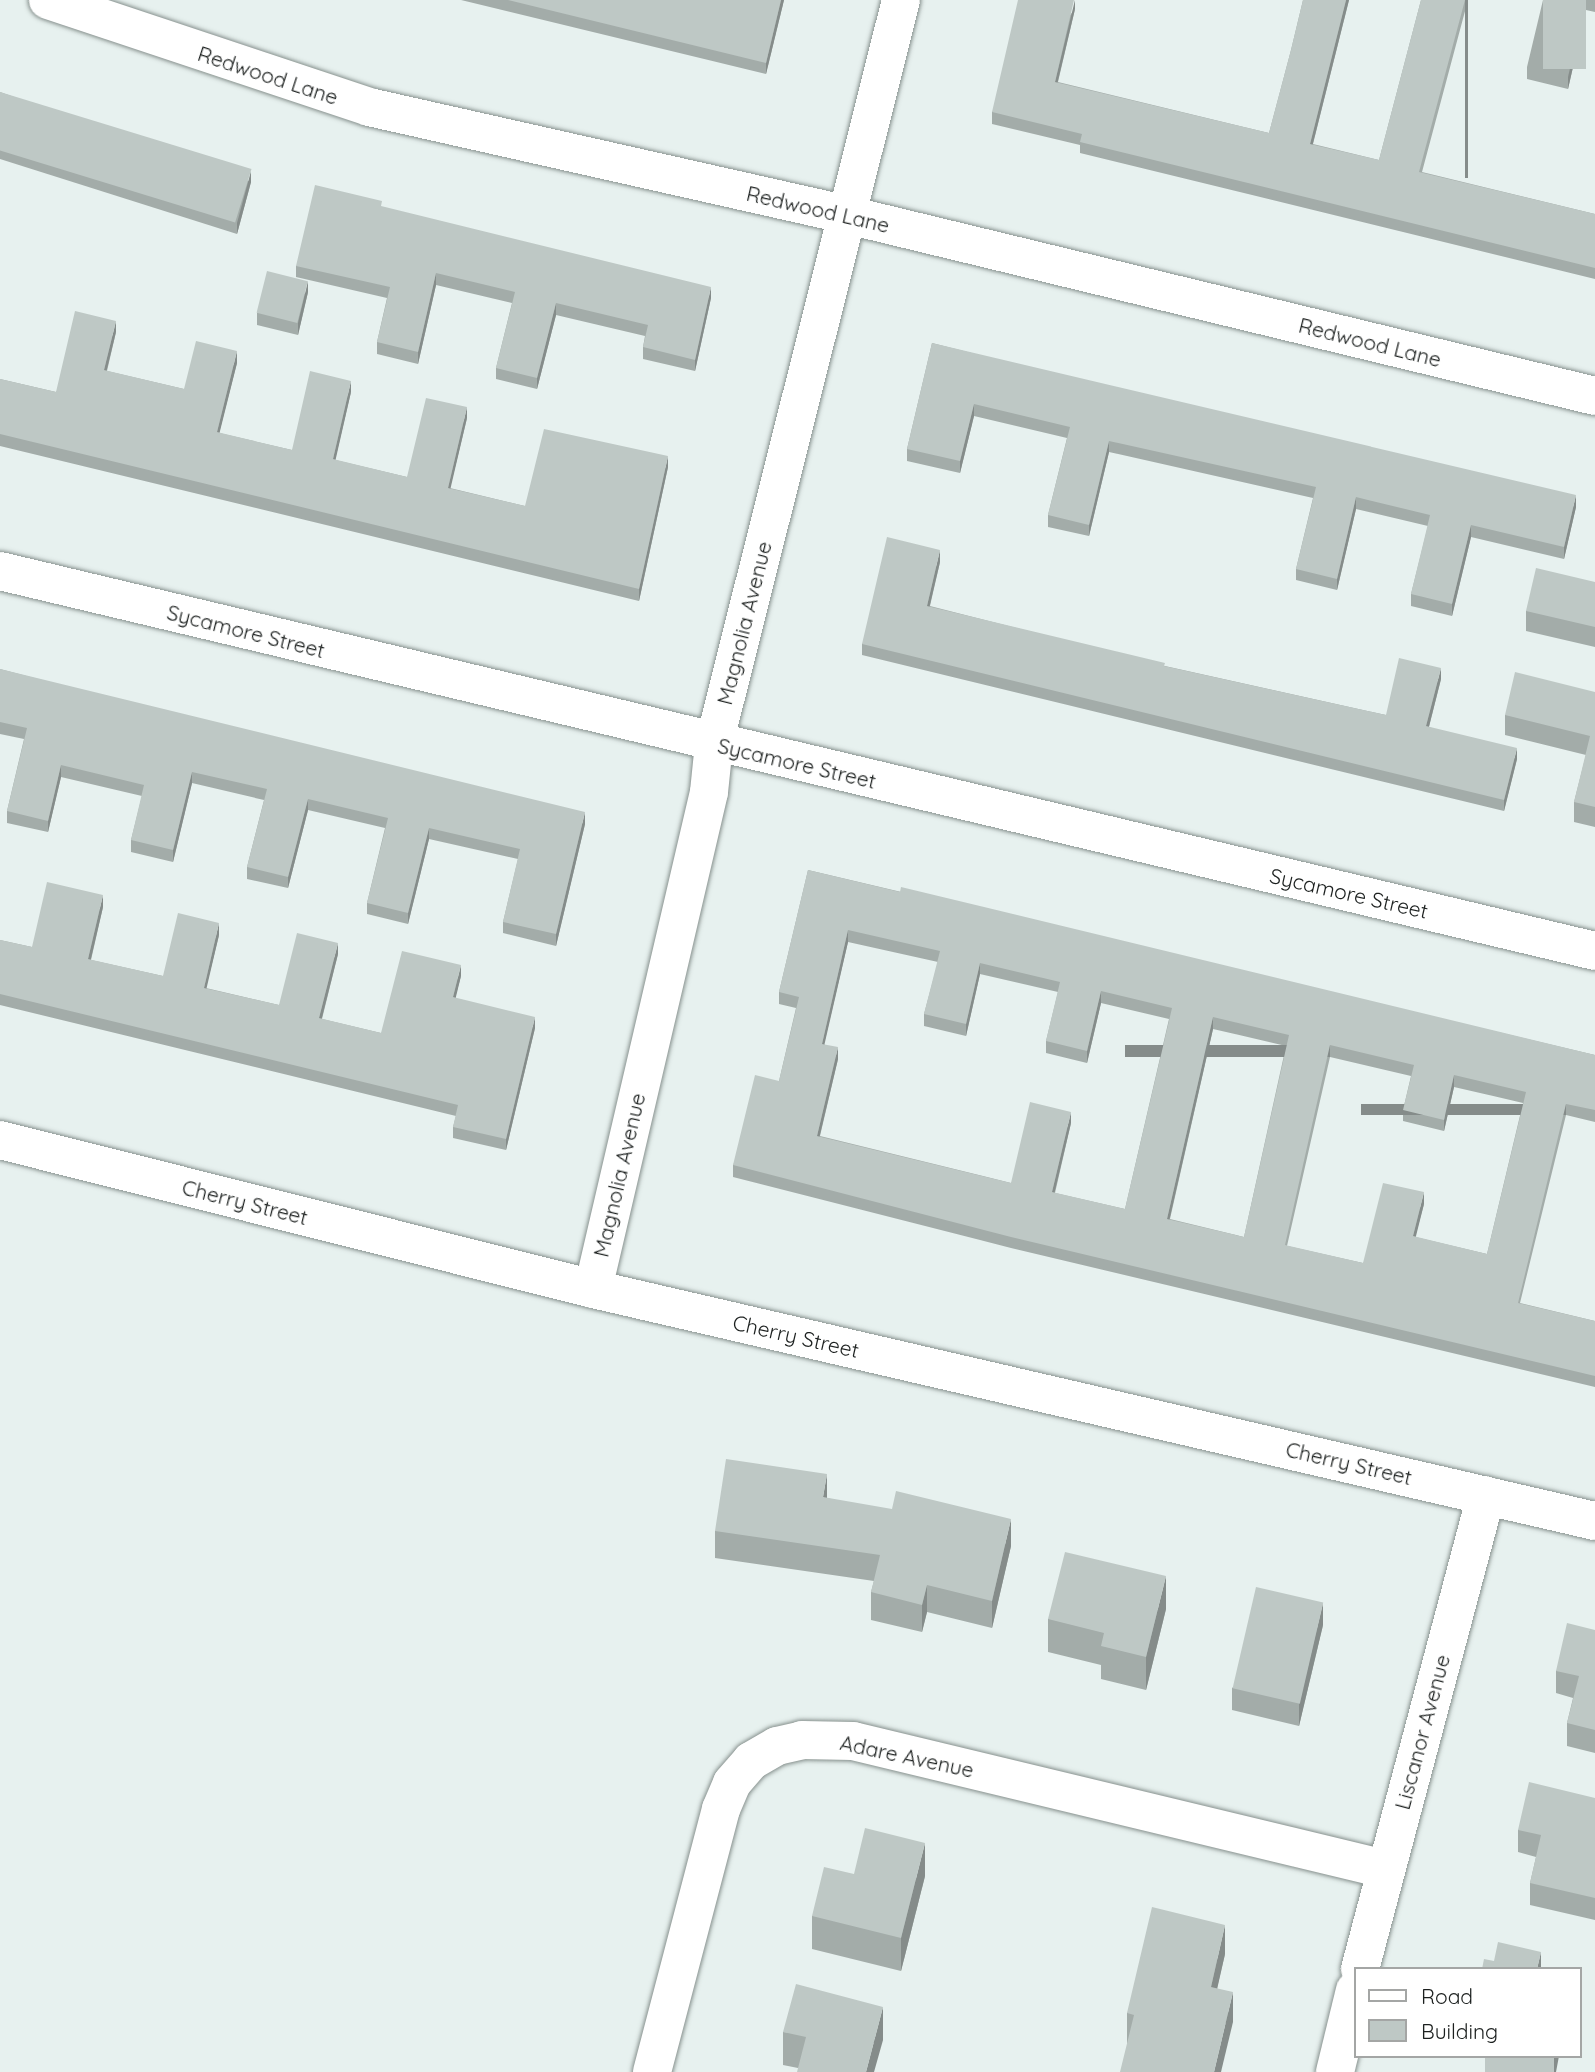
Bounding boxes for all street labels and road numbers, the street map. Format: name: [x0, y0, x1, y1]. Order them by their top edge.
street label: Redwood Lane: [195, 40, 341, 110]
street label: Redwood Lane: [744, 180, 892, 238]
street label: Redwood Lane: [1296, 312, 1444, 372]
street label: Magnolia Avenue: [711, 539, 777, 707]
street label: Sycamore Street: [165, 599, 327, 663]
street label: Sycamore Street: [715, 733, 879, 793]
street label: Sycamore Street: [1267, 863, 1431, 923]
street label: Magnolia Avenue: [588, 1091, 650, 1259]
street label: Cherry Street: [179, 1174, 311, 1230]
street label: Cherry Street: [730, 1309, 862, 1363]
street label: Cherry Street: [1283, 1436, 1415, 1490]
street label: Liscanor Avenue: [1389, 1652, 1455, 1812]
street label: Adare Avenue: [838, 1730, 976, 1782]

